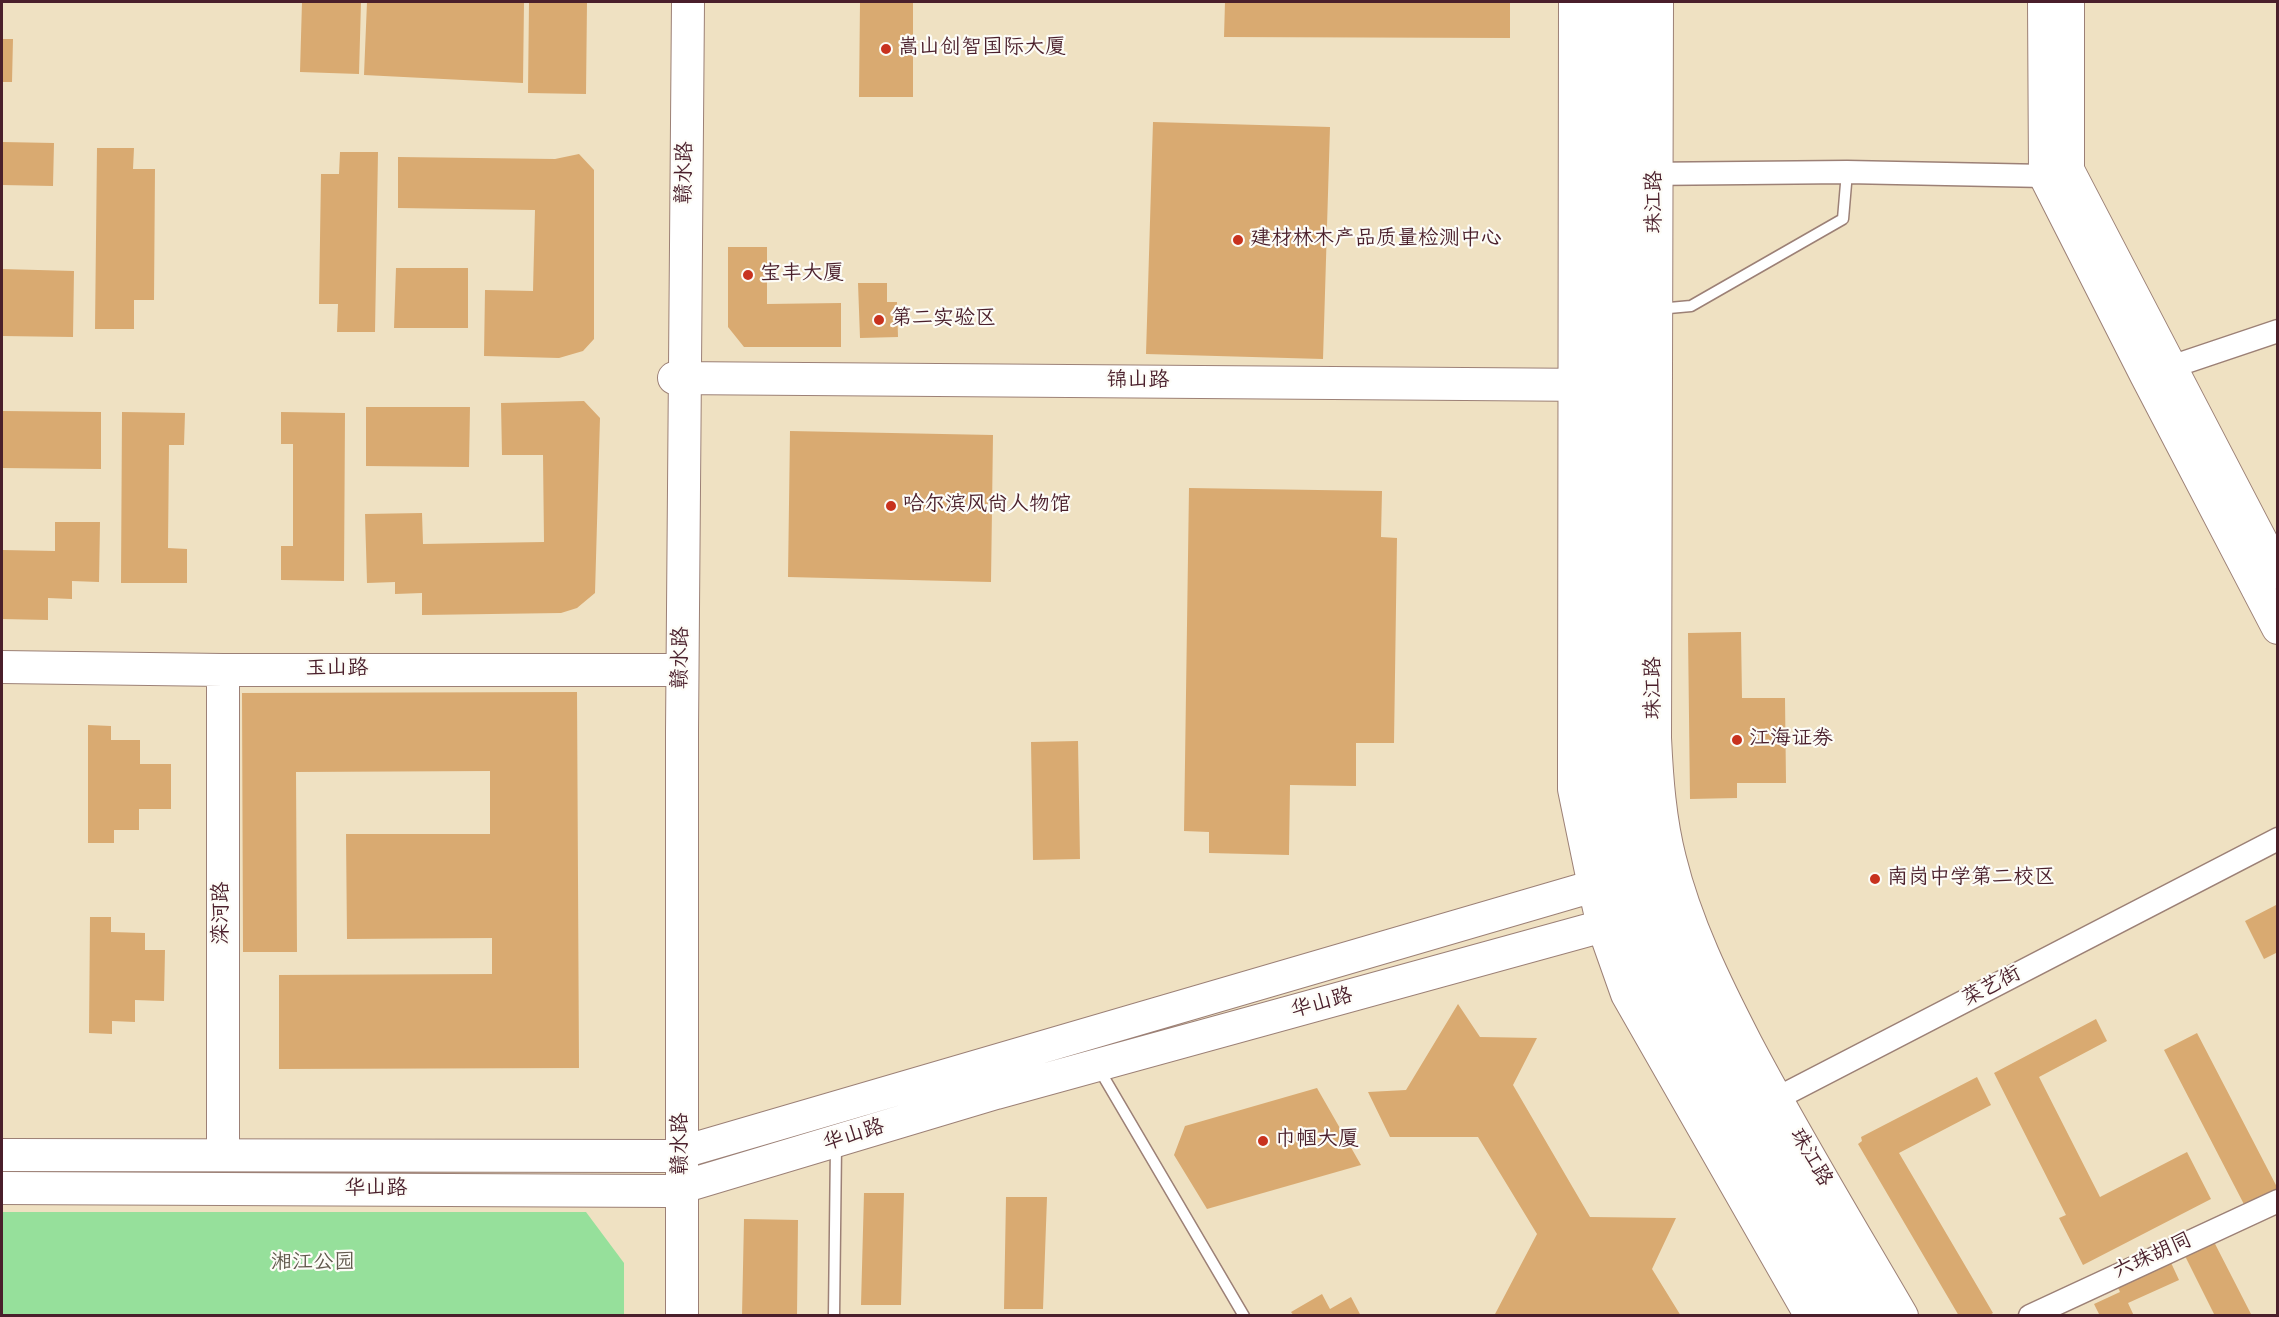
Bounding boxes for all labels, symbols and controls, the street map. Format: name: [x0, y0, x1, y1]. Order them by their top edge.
place label: 嵩山创智国际大厦: [898, 36, 1066, 62]
marker: 嵩山创智国际大厦: [879, 42, 893, 56]
street label: 赣水路: [673, 141, 699, 205]
street label: 珠江路: [1643, 171, 1669, 233]
place label: 建材林木产品质量检测中心: [1250, 227, 1502, 253]
marker: 建材林木产品质量检测中心: [1231, 233, 1245, 247]
place label: 宝丰大厦: [760, 262, 844, 288]
marker: 宝丰大厦: [741, 268, 755, 282]
place label: 第二实验区: [891, 307, 996, 333]
marker: 第二实验区: [872, 313, 886, 327]
street label: 锦山路: [1107, 369, 1169, 395]
place label: 哈尔滨风尚人物馆: [903, 493, 1071, 519]
marker: 哈尔滨风尚人物馆: [884, 499, 898, 513]
street label: 赣水路: [669, 626, 695, 690]
street label: 玉山路: [306, 657, 368, 683]
street label: 珠江路: [1642, 657, 1668, 719]
place label: 江海证券: [1749, 727, 1833, 753]
marker: 江海证券: [1730, 733, 1744, 747]
place label: 南岗中学第二校区: [1887, 866, 2055, 892]
marker: 南岗中学第二校区: [1868, 872, 1882, 886]
street label: 滦河路: [210, 882, 236, 944]
street label: 菜艺街: [1958, 961, 2026, 1013]
street label: 华山路: [1288, 984, 1356, 1024]
street label: 赣水路: [669, 1113, 695, 1175]
street label: 华山路: [820, 1115, 888, 1157]
street label: 珠江路: [1783, 1124, 1837, 1192]
place label: 巾帼大厦: [1275, 1128, 1359, 1154]
marker: 巾帼大厦: [1256, 1134, 1270, 1148]
street label: 华山路: [345, 1177, 407, 1203]
street label: 六珠胡同: [2110, 1228, 2196, 1286]
park label: 湘江公园: [271, 1251, 355, 1277]

